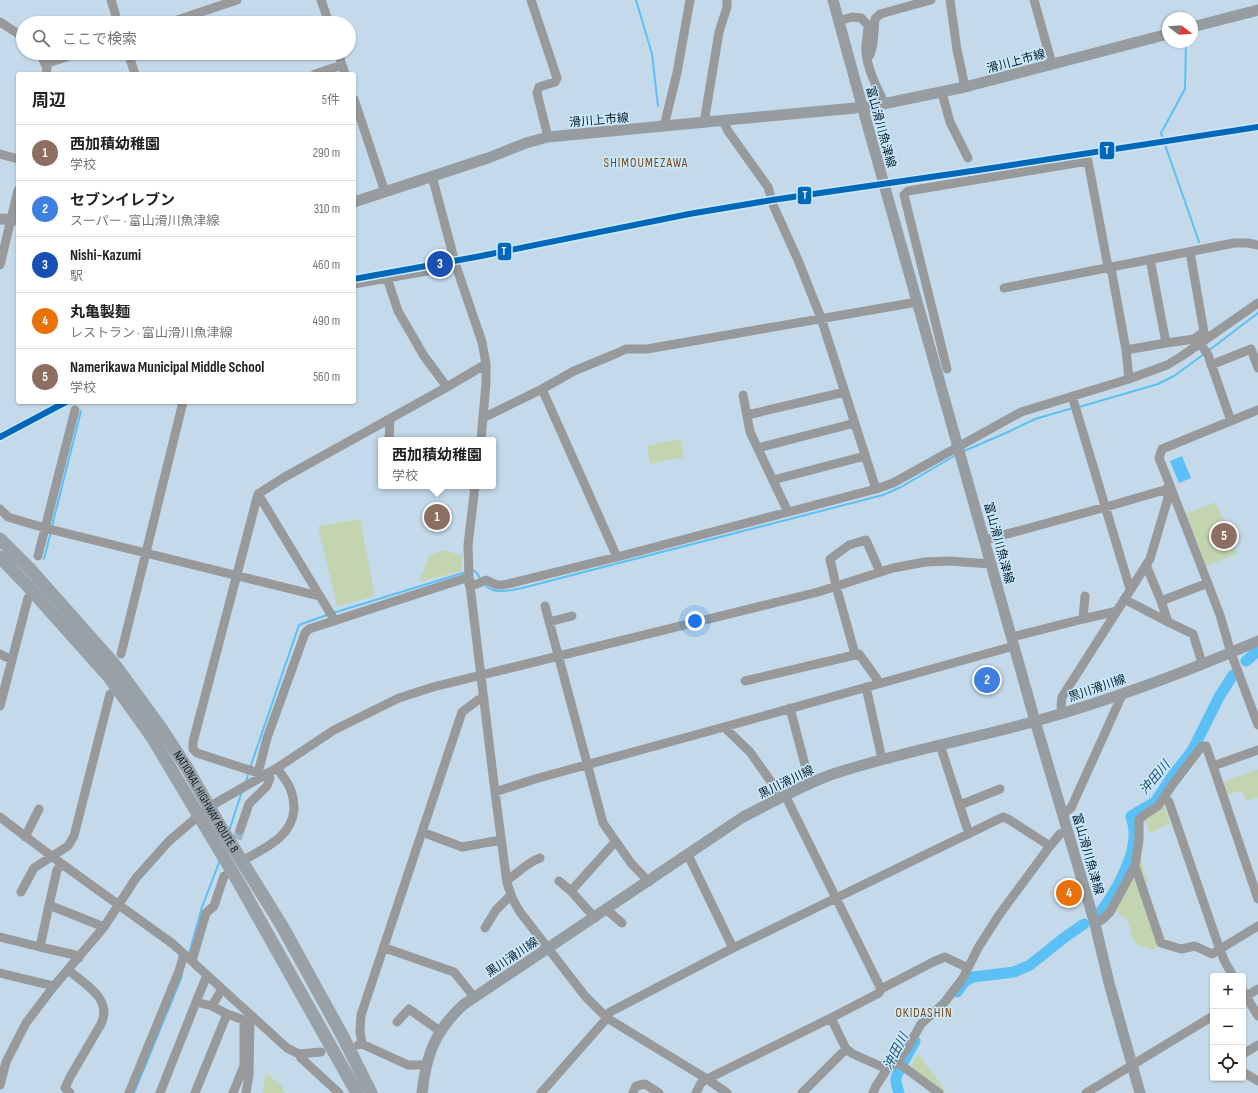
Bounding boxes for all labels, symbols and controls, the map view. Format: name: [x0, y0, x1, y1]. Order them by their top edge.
north arrow: [1162, 12, 1198, 48]
search box: [16, 16, 356, 60]
icon: search: [30, 27, 52, 49]
text: ここで検索: [62, 30, 137, 49]
street label: 滑川上市線: [985, 46, 1047, 76]
street label: 富山滑川魚津線: [862, 85, 899, 170]
text: 周辺: [32, 91, 66, 111]
text: 5件: [322, 92, 340, 108]
street label: 滑川上市線: [568, 110, 630, 131]
text: 西加積幼稚園: [70, 135, 160, 154]
line badge: T: [1099, 141, 1115, 160]
text: T: [1105, 144, 1110, 157]
text: 1: [42, 145, 48, 161]
text: 290 m: [313, 145, 340, 161]
district label: SHIMOUMEZAWA: [604, 155, 688, 171]
text: 学校: [70, 157, 96, 173]
line badge: T: [797, 186, 812, 205]
text: T: [803, 189, 808, 202]
text: セブンイレブン: [70, 191, 175, 210]
text: 2: [42, 201, 48, 217]
text: 310 m: [314, 201, 340, 217]
text: スーパー · 富山滑川魚津線: [70, 213, 220, 229]
line badge: T: [497, 242, 512, 261]
text: T: [502, 245, 507, 258]
text: Nishi-Kazumi: [70, 246, 141, 265]
pin: 3: [427, 249, 453, 279]
text: 3: [42, 257, 48, 273]
text: 460 m: [313, 257, 340, 273]
text: 駅: [70, 268, 83, 284]
text: 丸亀製麺: [70, 303, 130, 322]
text: 4: [42, 313, 48, 329]
text: 490 m: [313, 313, 340, 329]
text: レストラン · 富山滑川魚津線: [70, 325, 233, 341]
text: Namerikawa Municipal Middle School: [70, 358, 264, 377]
text: 5: [42, 369, 48, 385]
text: 560 m: [313, 369, 340, 385]
text: 学校: [70, 380, 96, 396]
popup: [378, 437, 496, 489]
text: 西加積幼稚園: [392, 446, 482, 465]
text: 学校: [392, 468, 418, 484]
street label: 富山滑川魚津線: [980, 501, 1017, 586]
pin: 1: [424, 502, 450, 532]
pin: 5: [1211, 521, 1237, 551]
your location: [685, 611, 705, 631]
pin: 2: [974, 665, 1000, 695]
street label: 黒川滑川線: [1066, 672, 1128, 705]
street label: NATIONAL HIGHWAY ROUTE 8: [170, 748, 242, 856]
water label: 沖田川: [1136, 756, 1175, 798]
street label: 黒川滑川線: [756, 763, 816, 802]
street label: 富山滑川魚津線: [1069, 812, 1106, 897]
pin: 4: [1056, 878, 1082, 908]
street label: 黒川滑川線: [483, 934, 541, 980]
map controls: [1210, 973, 1246, 1081]
button: +: [1210, 973, 1246, 1009]
district label: OKIDASHIN: [895, 1005, 953, 1021]
button: −: [1210, 1009, 1246, 1045]
water label: 沖田川: [880, 1029, 913, 1072]
button: locate: [1210, 1045, 1246, 1081]

